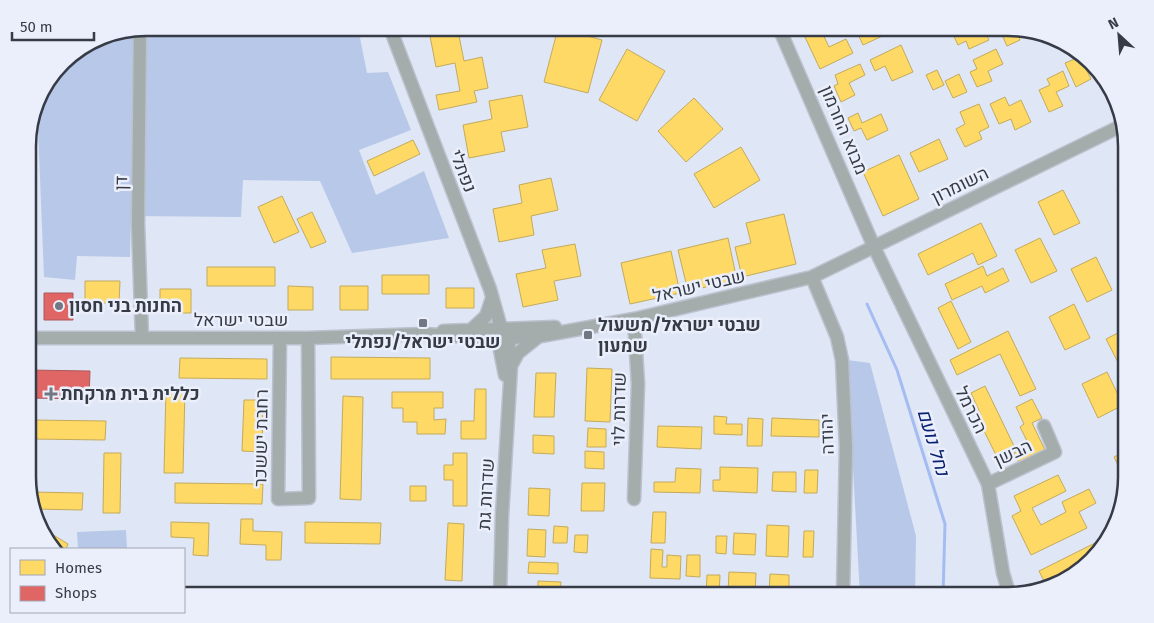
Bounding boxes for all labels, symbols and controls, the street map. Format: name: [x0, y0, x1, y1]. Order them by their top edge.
scale bar: [12, 10, 95, 42]
north arrow: [1094, 10, 1144, 60]
text: N: [1106, 14, 1121, 33]
text: 50 m: [20, 18, 53, 36]
street label: מבוא החרמון: [815, 82, 873, 178]
street label: נפתלי: [445, 147, 481, 195]
street label: השומרון: [928, 162, 992, 208]
street label: דן: [110, 176, 132, 190]
street label: שבטי ישראל: [651, 265, 747, 307]
place label: החנות בני חסון: [69, 295, 182, 317]
marker: החנות בני חסון: [53, 300, 65, 312]
street label: שבטי ישראל: [194, 309, 288, 331]
place label: שבטי ישראל/משעול שמעון: [598, 314, 761, 357]
marker: שבטי ישראל/נפתלי: [417, 317, 429, 329]
marker: שבטי ישראל/משעול שמעון: [582, 329, 594, 341]
place label: שבטי ישראל/נפתלי: [345, 331, 501, 353]
street label: שדרות לוי: [607, 372, 631, 446]
place label: כללית בית מרקחת: [61, 383, 200, 405]
street label: הכרמל: [950, 383, 992, 437]
marker: כללית בית מרקחת: [45, 388, 57, 400]
street label: רחבת יששכר: [249, 389, 273, 487]
water label: נחל נועם: [912, 406, 955, 479]
street label: יהודה: [815, 413, 839, 455]
street label: הבשן: [990, 435, 1036, 471]
street label: שדרות גת: [473, 457, 499, 531]
legend: [10, 548, 185, 613]
text: Homes: [55, 559, 102, 577]
text: Shops: [55, 584, 97, 602]

